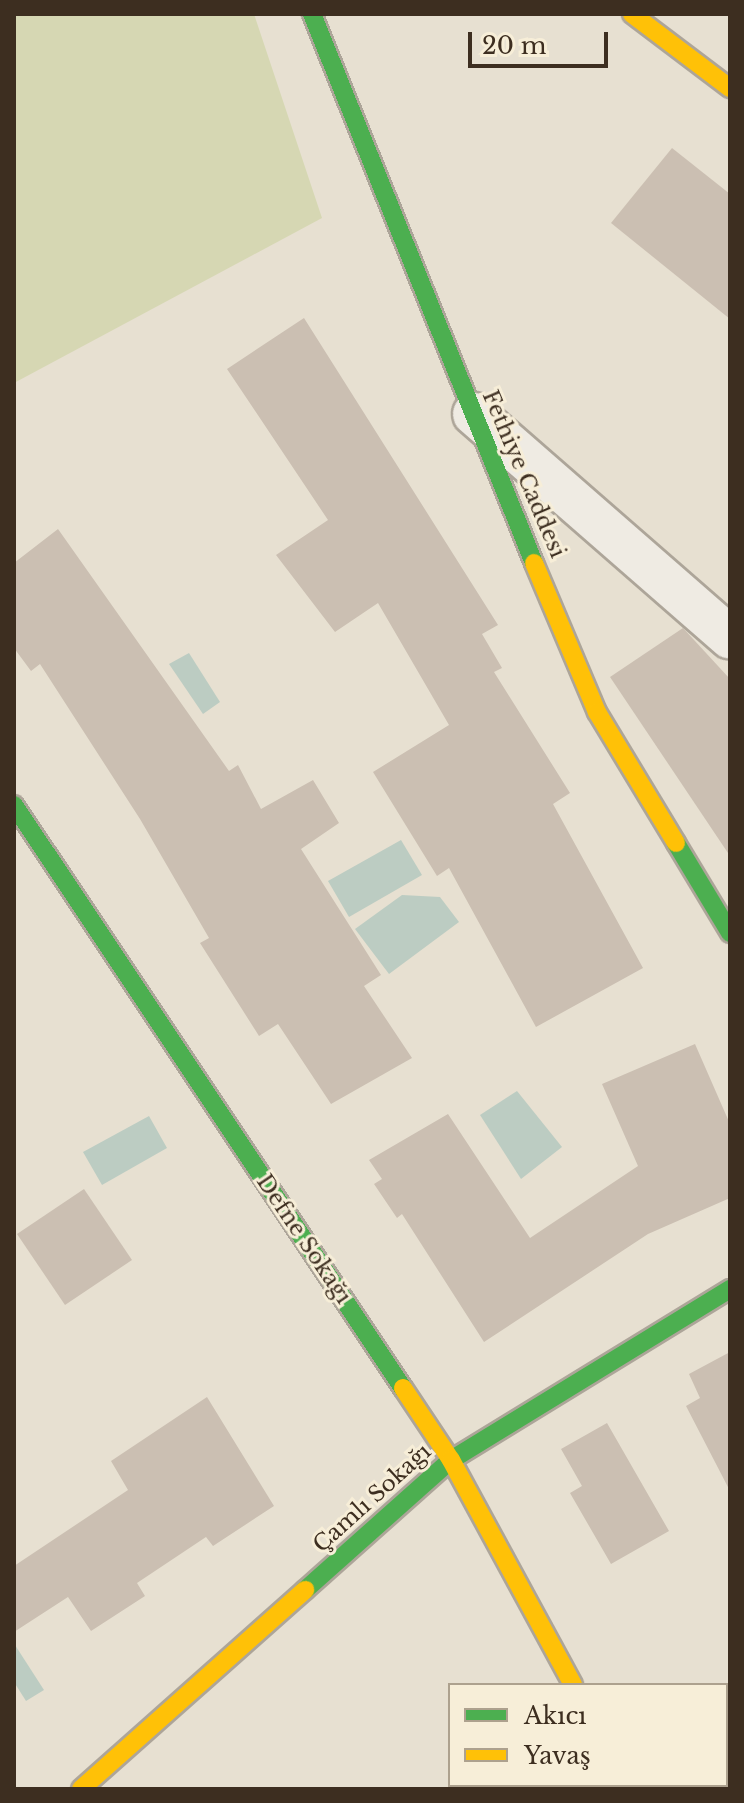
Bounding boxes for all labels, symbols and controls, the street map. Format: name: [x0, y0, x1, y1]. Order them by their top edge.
scale bar: [472, 16, 612, 66]
text: 20 m: [482, 31, 547, 60]
street label: Fethiye Caddesi: [477, 386, 571, 562]
street label: Defne Sokağı: [251, 1169, 357, 1309]
street label: Çamlı Sokağı: [308, 1438, 436, 1558]
legend: [448, 1683, 728, 1787]
text: Akıcı: [524, 1701, 587, 1730]
text: Yavaş: [524, 1741, 591, 1770]

